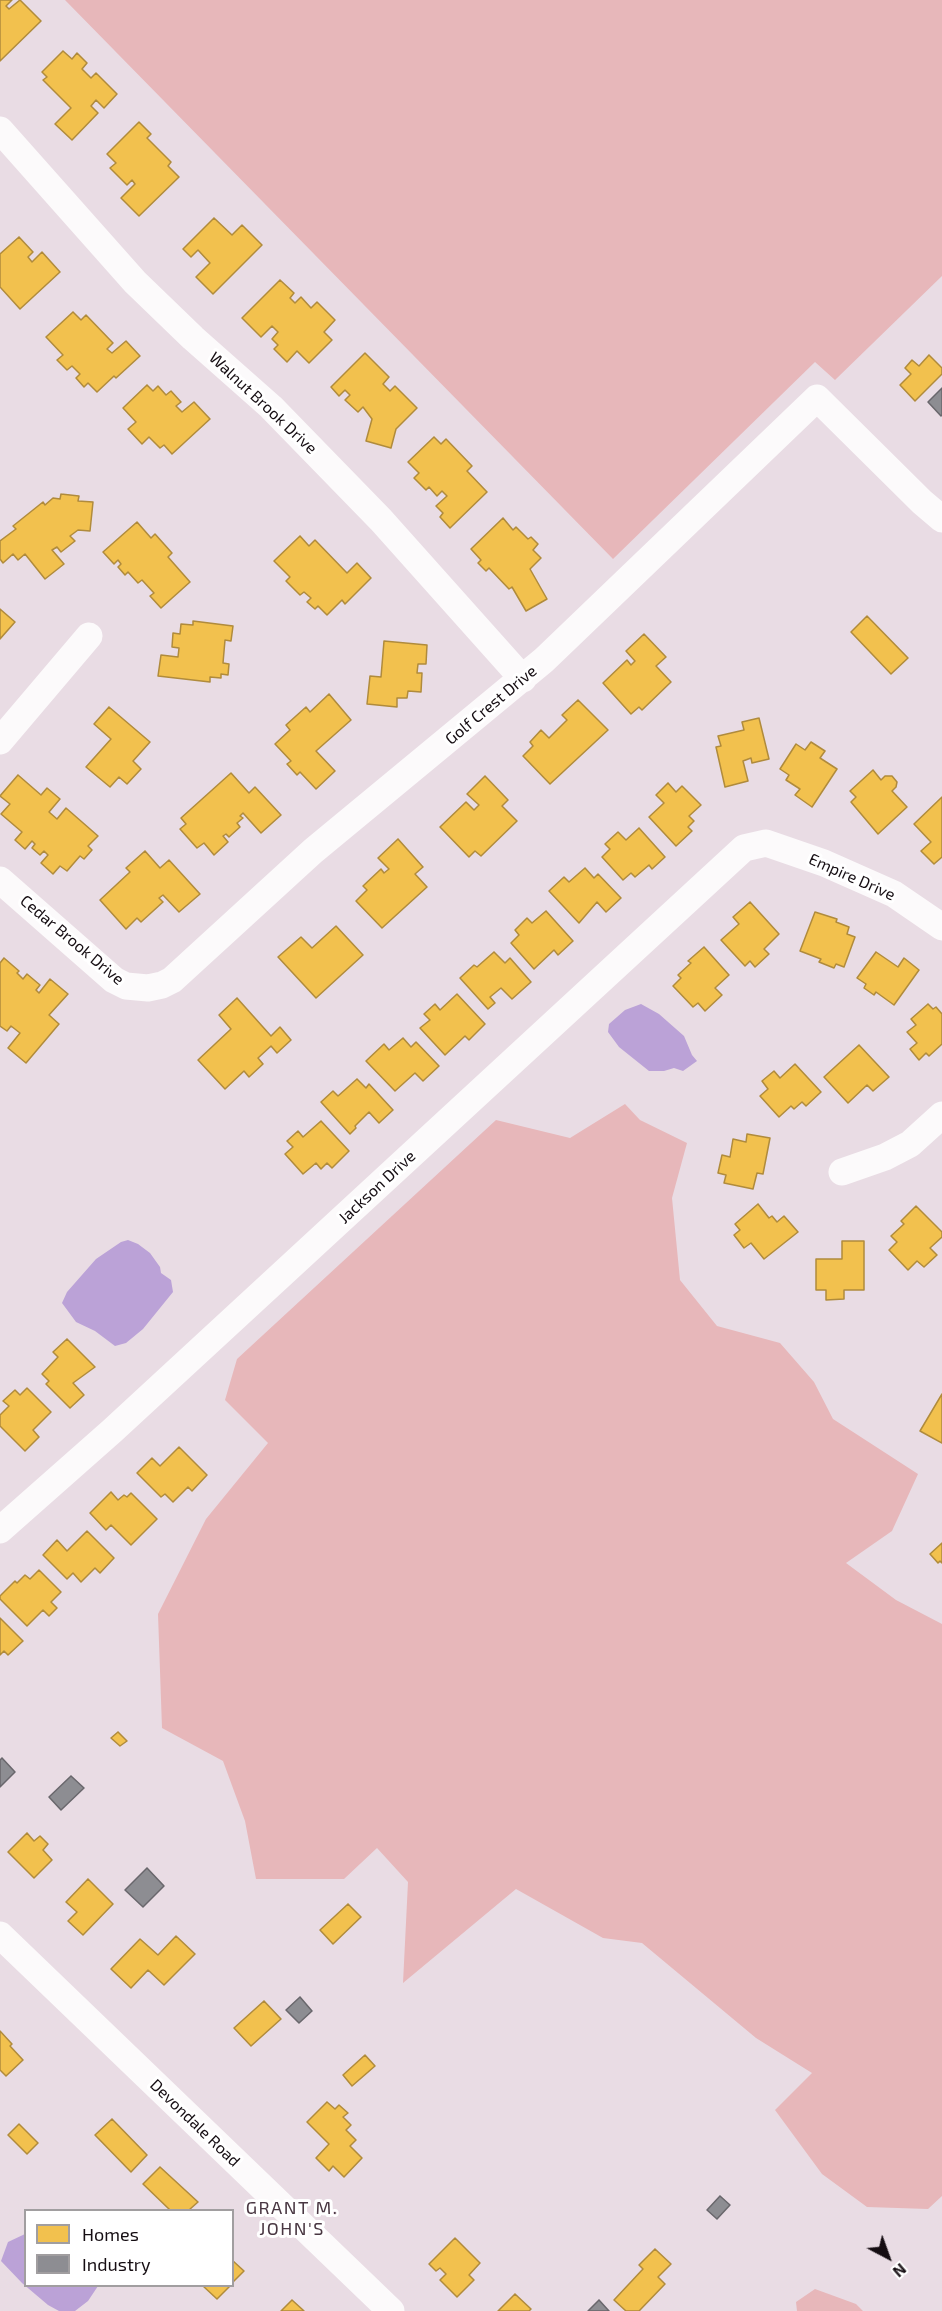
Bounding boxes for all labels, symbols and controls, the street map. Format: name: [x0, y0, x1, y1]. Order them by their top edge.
street label: Walnut Brook Drive: [205, 348, 321, 458]
street label: Golf Crest Drive: [441, 661, 541, 749]
street label: Empire Drive: [806, 849, 898, 905]
street label: Cedar Brook Drive: [16, 891, 128, 989]
street label: Jackson Drive: [335, 1146, 419, 1228]
street label: Devondale Road: [146, 2075, 244, 2171]
district label: GRANT M. JOHN'S: [246, 2197, 338, 2240]
legend: [24, 2209, 234, 2287]
text: Homes: [82, 2223, 139, 2245]
north arrow: [858, 2227, 918, 2287]
text: Industry: [82, 2253, 151, 2275]
text: N: [890, 2260, 911, 2282]

